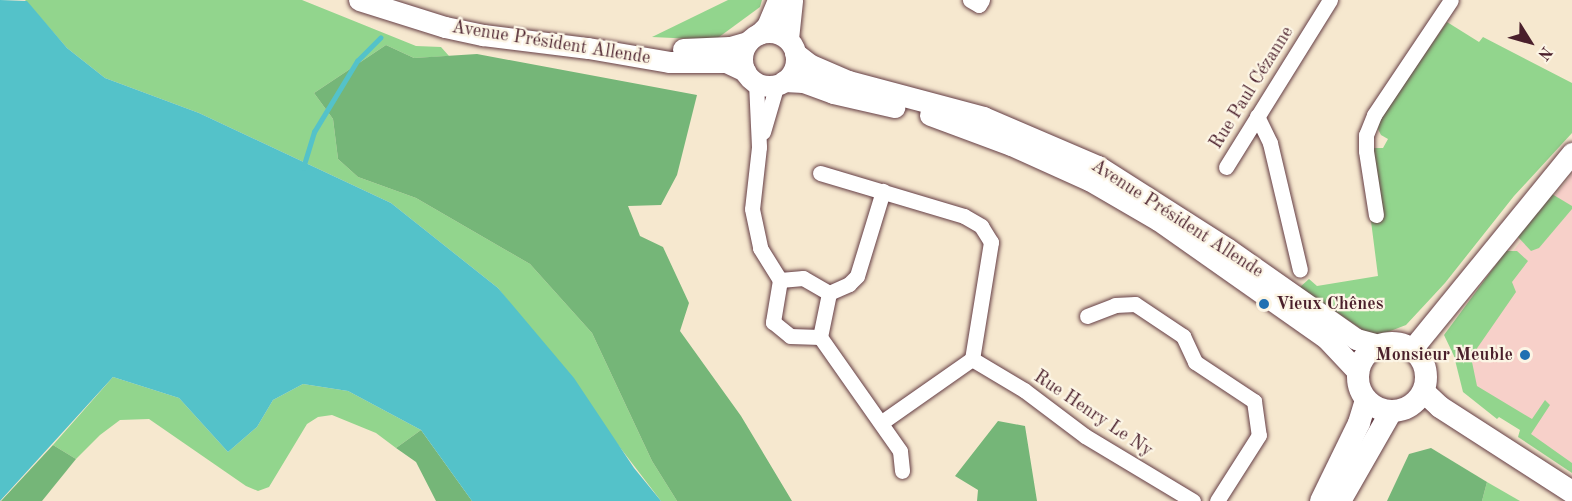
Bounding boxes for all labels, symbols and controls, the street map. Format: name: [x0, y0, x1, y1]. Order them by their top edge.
north arrow: [1500, 12, 1560, 72]
street label: Avenue Président Allende: [450, 17, 652, 69]
street label: Rue Paul Cézanne: [1206, 23, 1298, 153]
text: N: [1534, 43, 1554, 63]
street label: Avenue Président Allende: [1087, 155, 1267, 283]
place label: Vieux Chênes: [1276, 293, 1384, 315]
marker: Vieux Chênes: [1257, 297, 1271, 311]
place label: Monsieur Meuble: [1376, 344, 1513, 366]
marker: Monsieur Meuble: [1518, 348, 1532, 362]
street label: Rue Henry Le Ny: [1029, 366, 1157, 462]

